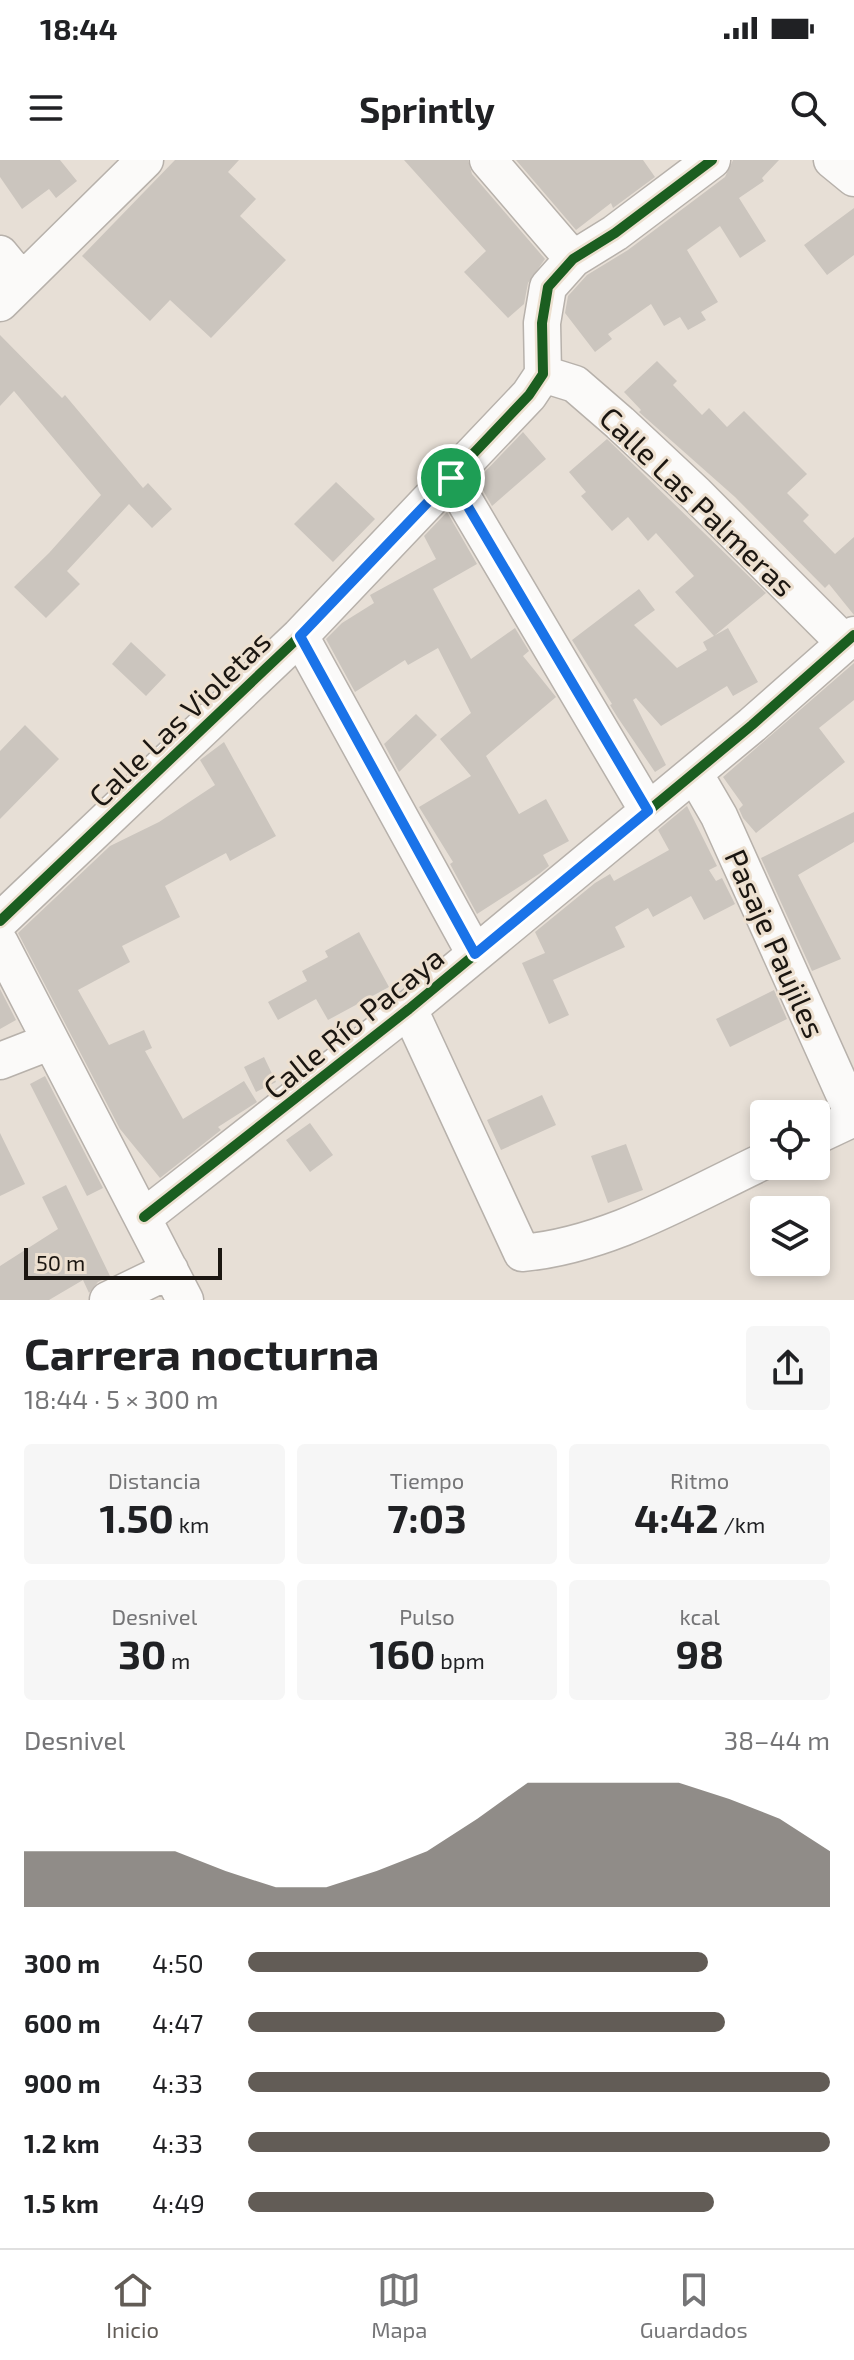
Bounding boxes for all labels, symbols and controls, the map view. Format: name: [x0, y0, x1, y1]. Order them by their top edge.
text: 18:44: [40, 10, 118, 46]
icon: menu: [24, 86, 68, 130]
icon: search: [786, 86, 830, 130]
text: Sprintly: [359, 87, 495, 130]
street label: Calle Las Palmeras: [593, 399, 803, 603]
pin: [417, 444, 485, 512]
icon: arrive: [429, 456, 473, 500]
street label: Calle Las Violetas: [81, 622, 277, 814]
street label: Pasaje Paujiles: [718, 843, 834, 1043]
street label: Calle Río Pacaya: [256, 938, 450, 1106]
map controls: [750, 1100, 830, 1276]
button: locate: [750, 1100, 830, 1180]
button: layers: [750, 1196, 830, 1276]
scale bar: [24, 1244, 222, 1280]
text: 50 m: [36, 1249, 85, 1275]
text: Carrera nocturna: [24, 1326, 379, 1379]
button: share: [746, 1326, 830, 1410]
text: 18:44 · 5 × 300 m: [24, 1383, 218, 1414]
text: Distancia: [108, 1467, 201, 1493]
text: Tiempo: [390, 1467, 464, 1493]
text: Ritmo: [670, 1467, 729, 1493]
text: 1.50: [99, 1493, 174, 1541]
text: 7:03: [387, 1493, 467, 1541]
text: 4:42: [634, 1493, 719, 1541]
text: km: [174, 1511, 209, 1537]
text: /km: [719, 1511, 765, 1537]
text: Desnivel: [111, 1603, 197, 1629]
text: Pulso: [399, 1603, 455, 1629]
text: kcal: [680, 1603, 720, 1629]
text: 30: [118, 1629, 166, 1677]
text: 160: [369, 1629, 435, 1677]
text: 98: [675, 1629, 724, 1677]
text: m: [166, 1647, 190, 1673]
text: bpm: [435, 1647, 485, 1673]
text: Desnivel: [24, 1724, 125, 1755]
text: 38–44 m: [724, 1724, 830, 1755]
text: 300 m: [24, 1947, 100, 1978]
text: 4:50: [152, 1947, 204, 1978]
text: 600 m: [24, 2007, 101, 2038]
text: 4:47: [152, 2007, 203, 2038]
text: 900 m: [24, 2067, 101, 2098]
text: 4:33: [152, 2067, 203, 2098]
text: 1.2 km: [24, 2127, 100, 2158]
text: 4:33: [152, 2127, 203, 2158]
text: 1.5 km: [24, 2187, 99, 2218]
text: 4:49: [152, 2187, 205, 2218]
tab: Inicio: [106, 2268, 159, 2342]
tab: Mapa: [371, 2268, 427, 2342]
tab: Guardados: [640, 2268, 748, 2342]

